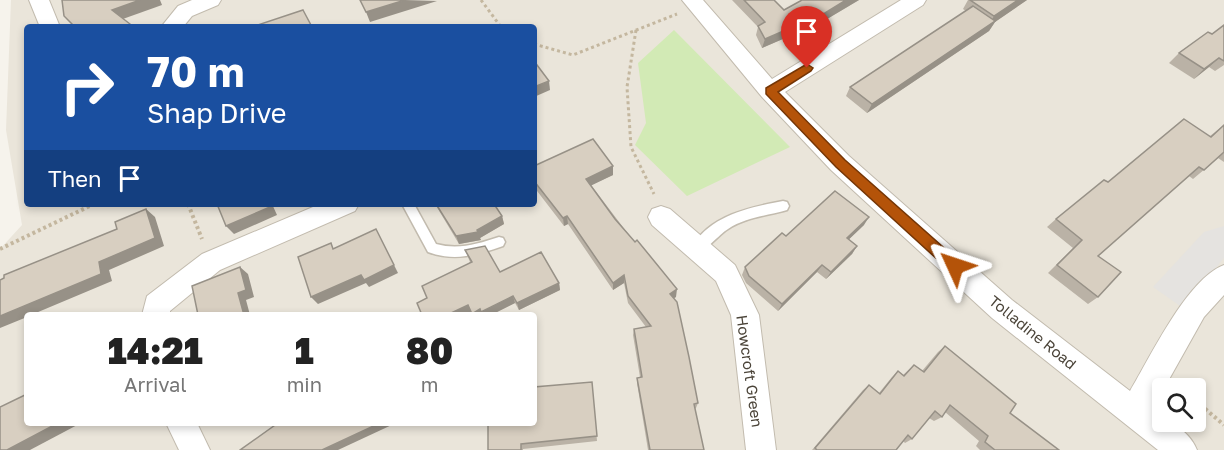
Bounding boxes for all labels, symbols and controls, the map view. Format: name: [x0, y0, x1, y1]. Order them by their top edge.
pin: [781, 6, 832, 68]
icon: arrive: [790, 15, 823, 48]
text: 70 m: [147, 46, 244, 96]
icon: right: [48, 48, 126, 126]
text: Shap Drive: [147, 97, 286, 129]
icon: arrive: [113, 162, 146, 195]
text: Then: [48, 165, 101, 192]
position arrow: [923, 234, 987, 298]
street label: Tolladine Road: [986, 291, 1080, 373]
street label: Howcroft Green: [733, 314, 767, 428]
text: 14:21: [108, 329, 203, 372]
text: 1: [295, 329, 314, 372]
text: 80: [406, 329, 453, 372]
text: Arrival: [124, 372, 187, 396]
text: min: [287, 372, 322, 396]
text: m: [421, 372, 438, 396]
map controls: [1152, 378, 1206, 432]
button: search: [1152, 378, 1206, 432]

